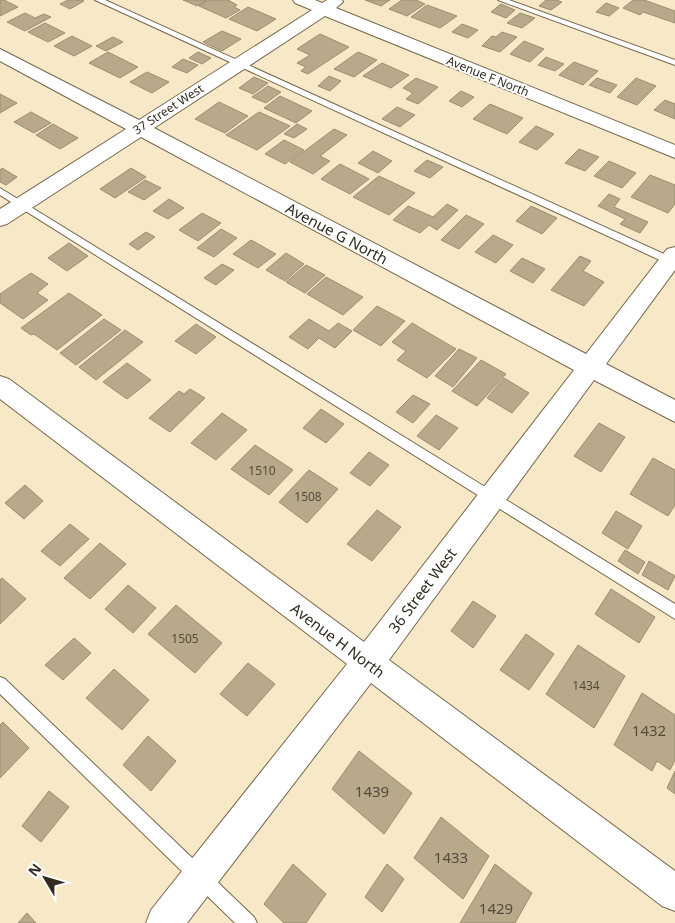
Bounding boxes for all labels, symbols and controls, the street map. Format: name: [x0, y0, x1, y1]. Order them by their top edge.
street label: Avenue F North: [444, 52, 532, 100]
street label: 37 Street West: [129, 79, 207, 138]
street label: Avenue G North: [283, 198, 391, 268]
house number: 1510: [248, 462, 276, 479]
house number: 1508: [294, 488, 322, 505]
street label: 36 Street West: [383, 543, 461, 637]
street label: Avenue H North: [287, 598, 389, 682]
house number: 1505: [171, 630, 199, 647]
house number: 1434: [572, 677, 600, 694]
house number: 1432: [632, 720, 666, 740]
house number: 1439: [355, 781, 389, 801]
house number: 1433: [434, 847, 468, 867]
north arrow: [20, 853, 70, 903]
text: N: [23, 859, 45, 880]
house number: 1429: [479, 898, 513, 918]

